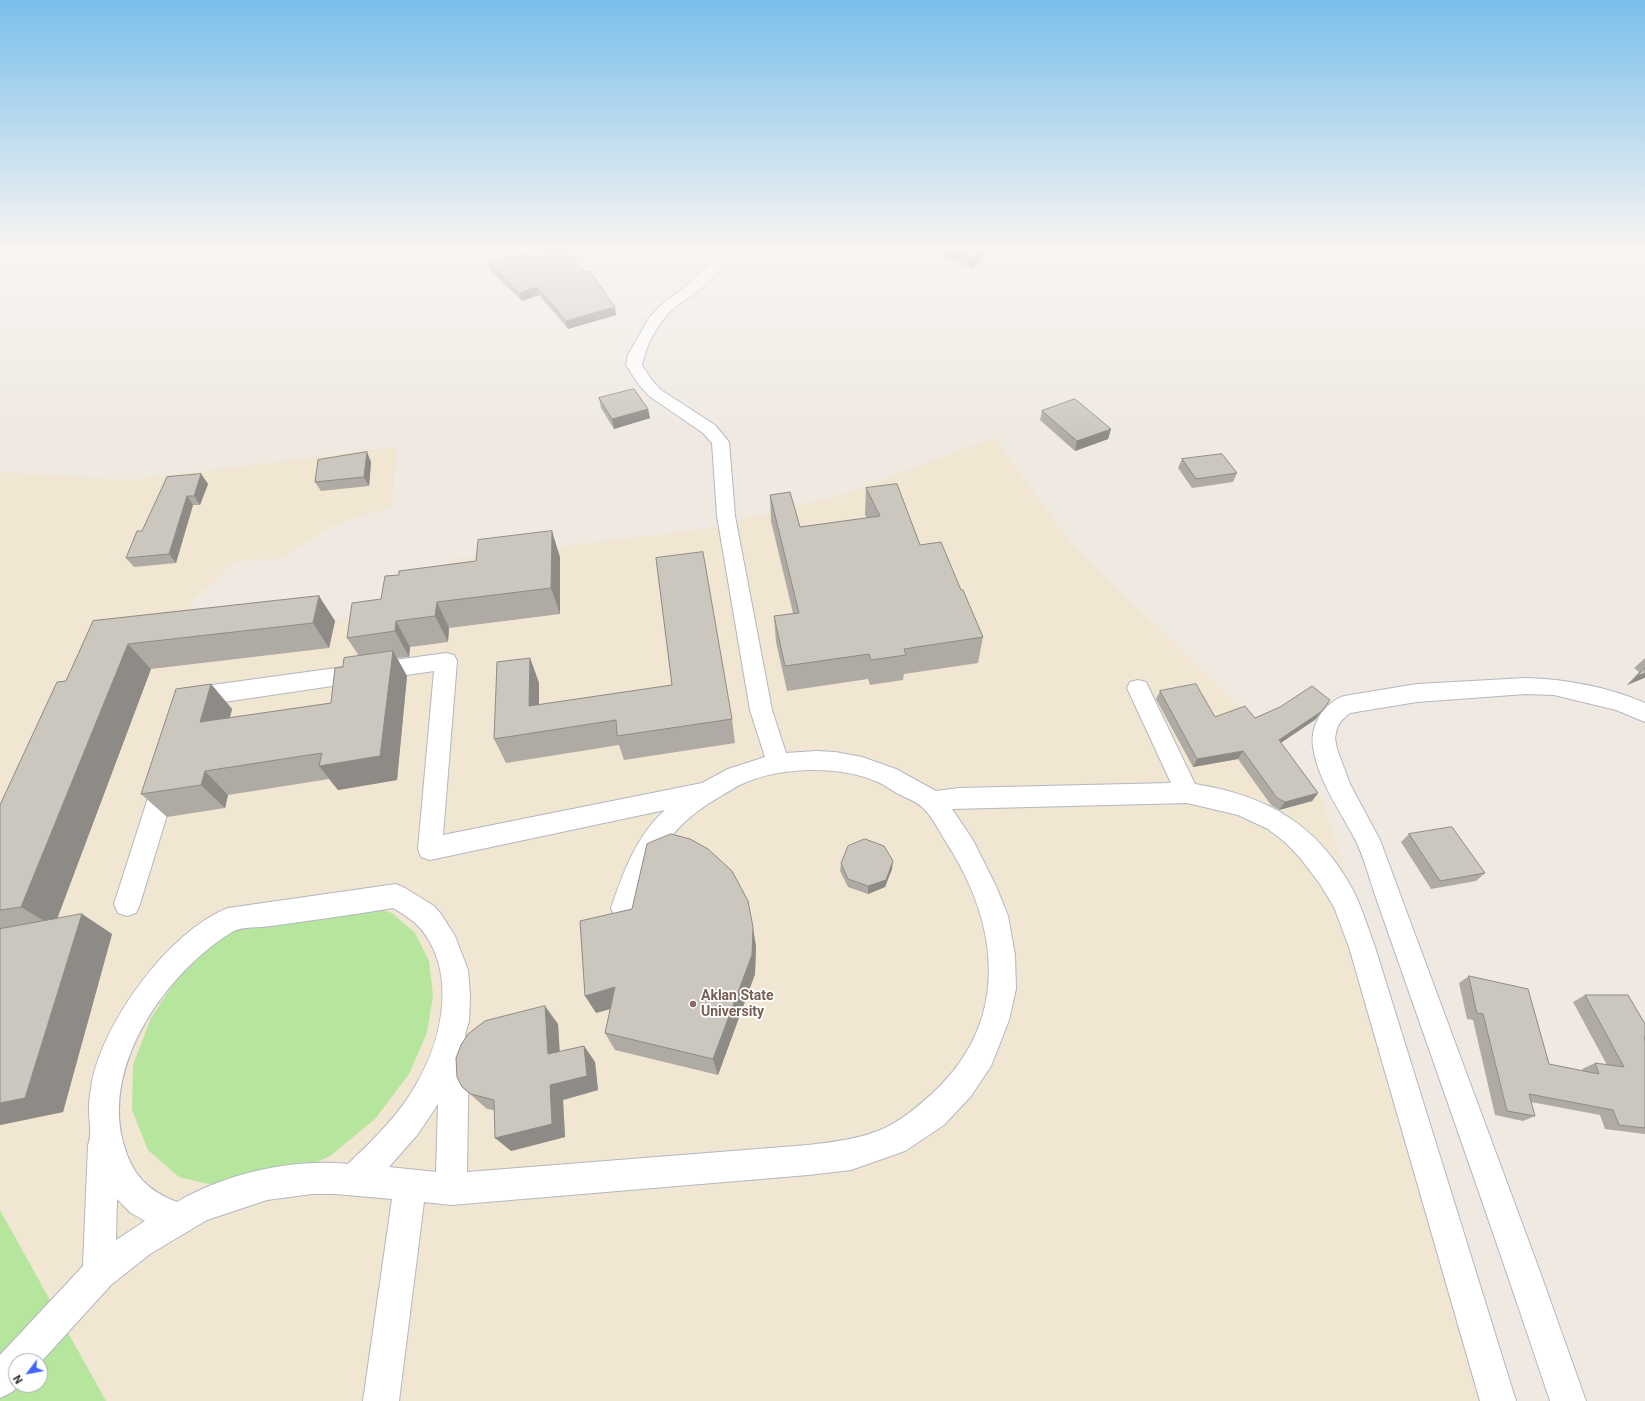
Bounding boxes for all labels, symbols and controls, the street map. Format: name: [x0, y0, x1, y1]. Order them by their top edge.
place label: Aklan State University: [701, 988, 774, 1020]
marker: Aklan State University: [688, 999, 698, 1009]
north arrow: [8, 1353, 48, 1393]
text: N: [11, 1372, 26, 1386]

